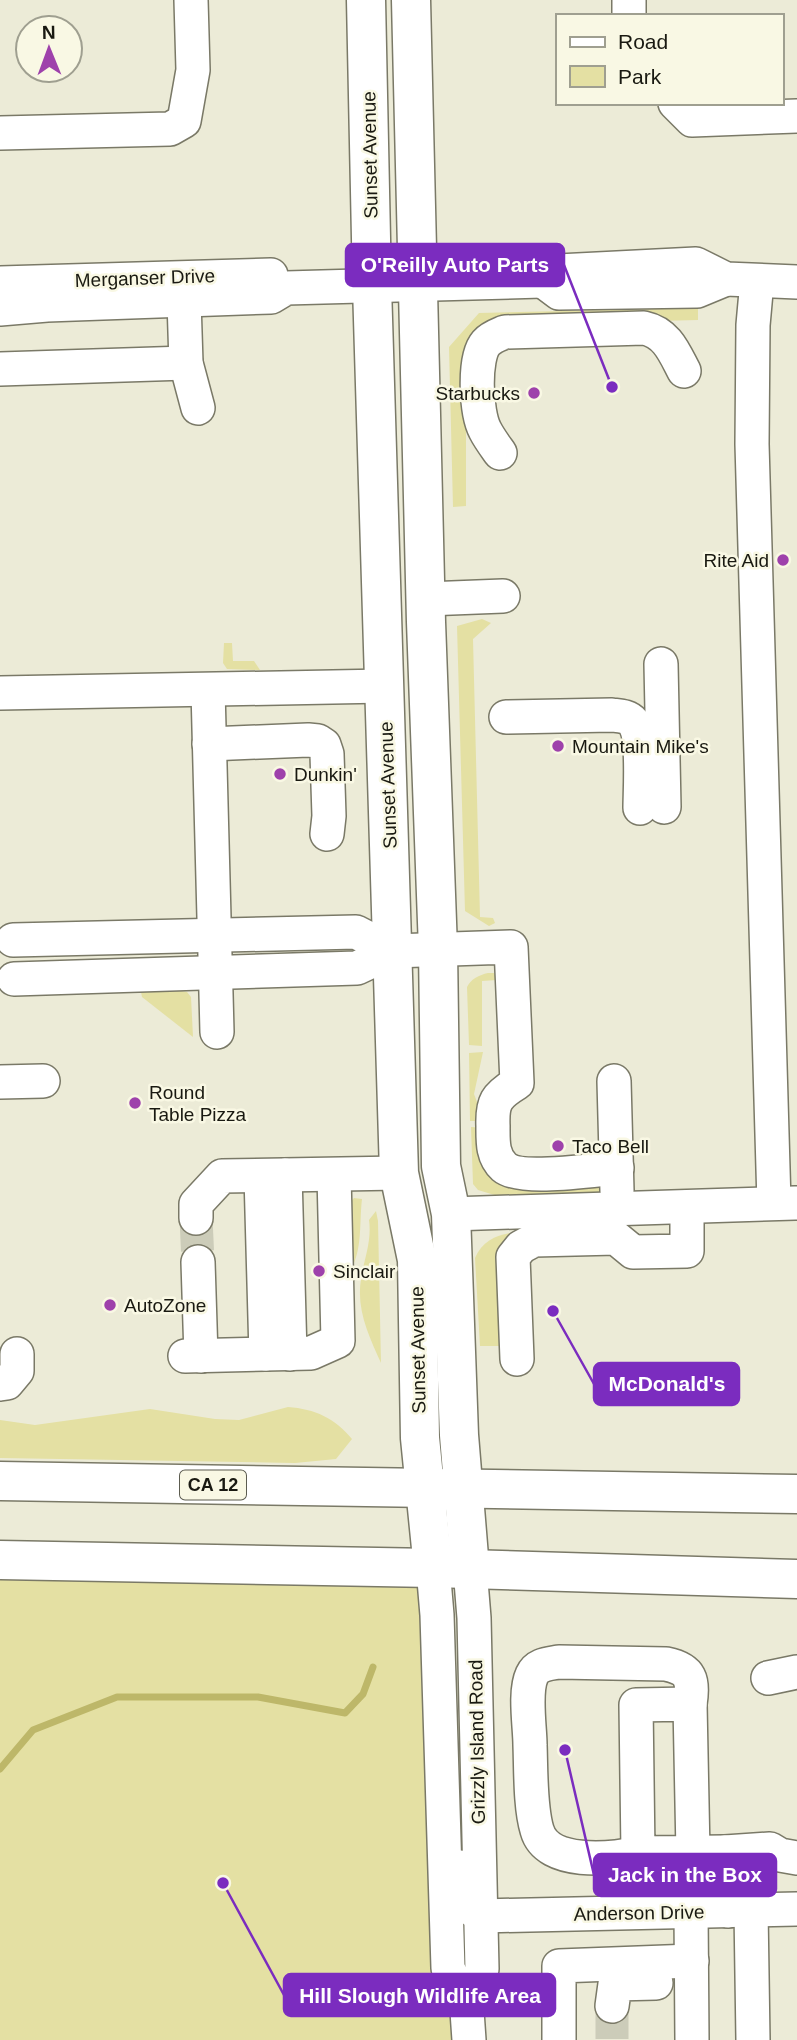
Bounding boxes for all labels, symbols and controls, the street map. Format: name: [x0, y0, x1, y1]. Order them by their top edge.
north arrow: [14, 14, 84, 84]
legend: [556, 14, 783, 105]
text: N: [42, 22, 56, 43]
text: Road: [618, 30, 668, 53]
text: Park: [618, 65, 662, 88]
street label: Sunset Avenue: [358, 91, 382, 219]
callout: O'Reilly Auto Parts: [346, 244, 564, 286]
text: O'Reilly Auto Parts: [361, 253, 549, 276]
street label: Merganser Drive: [74, 265, 216, 291]
place label: Starbucks: [436, 383, 520, 404]
marker: Starbucks: [526, 385, 542, 401]
place label: Rite Aid: [704, 550, 769, 571]
marker: Rite Aid: [775, 552, 791, 568]
street label: Sunset Avenue: [375, 721, 401, 849]
place label: Mountain Mike's: [572, 736, 709, 757]
marker: Mountain Mike's: [550, 738, 566, 754]
place label: Dunkin': [294, 764, 357, 785]
marker: Dunkin': [272, 766, 288, 782]
place label: Round Table Pizza: [149, 1082, 247, 1125]
marker: Round Table Pizza: [127, 1095, 143, 1111]
place label: Taco Bell: [572, 1136, 649, 1157]
marker: Taco Bell: [550, 1138, 566, 1154]
place label: Sinclair: [333, 1261, 396, 1282]
marker: Sinclair: [311, 1263, 327, 1279]
street label: Sunset Avenue: [406, 1286, 430, 1414]
place label: AutoZone: [124, 1295, 206, 1316]
marker: AutoZone: [102, 1297, 118, 1313]
callout: McDonald's: [594, 1363, 739, 1405]
text: McDonald's: [608, 1372, 726, 1395]
road number: CA 12: [180, 1470, 246, 1500]
street label: Grizzly Island Road: [465, 1659, 489, 1825]
callout: Jack in the Box: [594, 1854, 776, 1896]
text: Jack in the Box: [608, 1863, 762, 1886]
street label: Anderson Drive: [573, 1901, 705, 1925]
callout: Hill Slough Wildlife Area: [284, 1974, 555, 2016]
text: Hill Slough Wildlife Area: [299, 1984, 541, 2007]

